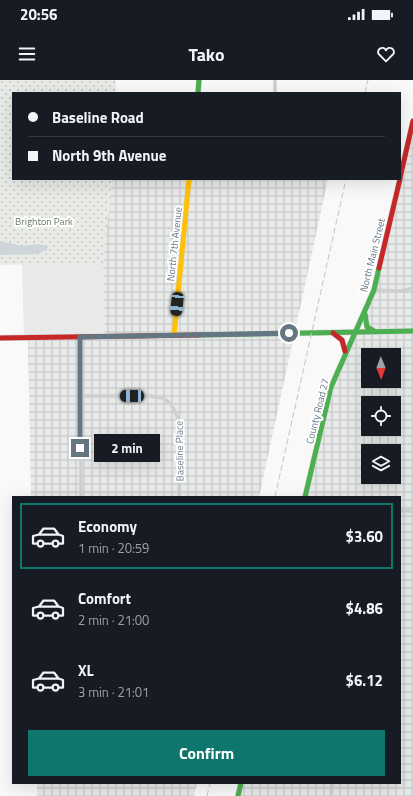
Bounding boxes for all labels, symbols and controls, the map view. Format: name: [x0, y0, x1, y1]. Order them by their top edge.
text: 20:56: [20, 3, 57, 26]
text: Tako: [188, 41, 225, 68]
icon: menu: [16, 43, 38, 65]
icon: heart: [375, 43, 397, 65]
text: Baseline Road: [52, 106, 144, 129]
text: North 9th Avenue: [52, 144, 166, 167]
street label: North 7th Avenue: [163, 206, 186, 282]
park label: Brighton Park: [15, 214, 73, 229]
street label: North Main Street: [356, 216, 389, 294]
car: [170, 291, 184, 317]
route start: [280, 324, 298, 342]
north arrow: [361, 348, 401, 388]
map controls: [361, 348, 401, 484]
street label: County Road 27: [302, 377, 333, 445]
car: [120, 390, 144, 402]
button: locate: [361, 396, 401, 436]
street label: Baseline Place: [171, 421, 188, 481]
callout: 2 min: [94, 434, 160, 462]
text: 2 min: [111, 438, 143, 458]
route end: [71, 439, 89, 457]
button: layers: [361, 444, 401, 484]
text: Economy: [78, 515, 137, 538]
icon: car: [30, 518, 66, 554]
text: $3.60: [346, 525, 383, 548]
text: 1 min · 20:59: [78, 538, 149, 558]
text: Comfort: [78, 587, 131, 610]
icon: car: [30, 590, 66, 626]
text: $4.86: [346, 597, 383, 620]
text: 2 min · 21:00: [78, 610, 149, 630]
text: XL: [78, 659, 94, 682]
icon: car: [30, 662, 66, 698]
text: $6.12: [346, 669, 383, 692]
text: 3 min · 21:01: [78, 682, 149, 702]
button: Confirm: [28, 730, 385, 776]

